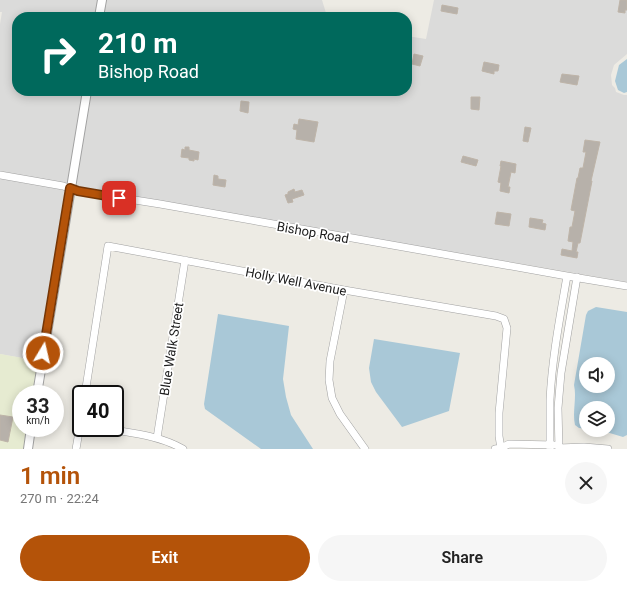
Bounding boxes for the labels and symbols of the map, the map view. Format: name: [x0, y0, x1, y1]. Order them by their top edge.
pin: [102, 181, 136, 215]
street label: Bishop Road: [276, 219, 350, 246]
street label: Holly Well Avenue: [244, 264, 348, 299]
street label: Blue Walk Street: [157, 301, 186, 397]
position arrow: [22, 332, 64, 374]
speed limit sign: 40: [72, 385, 124, 437]

